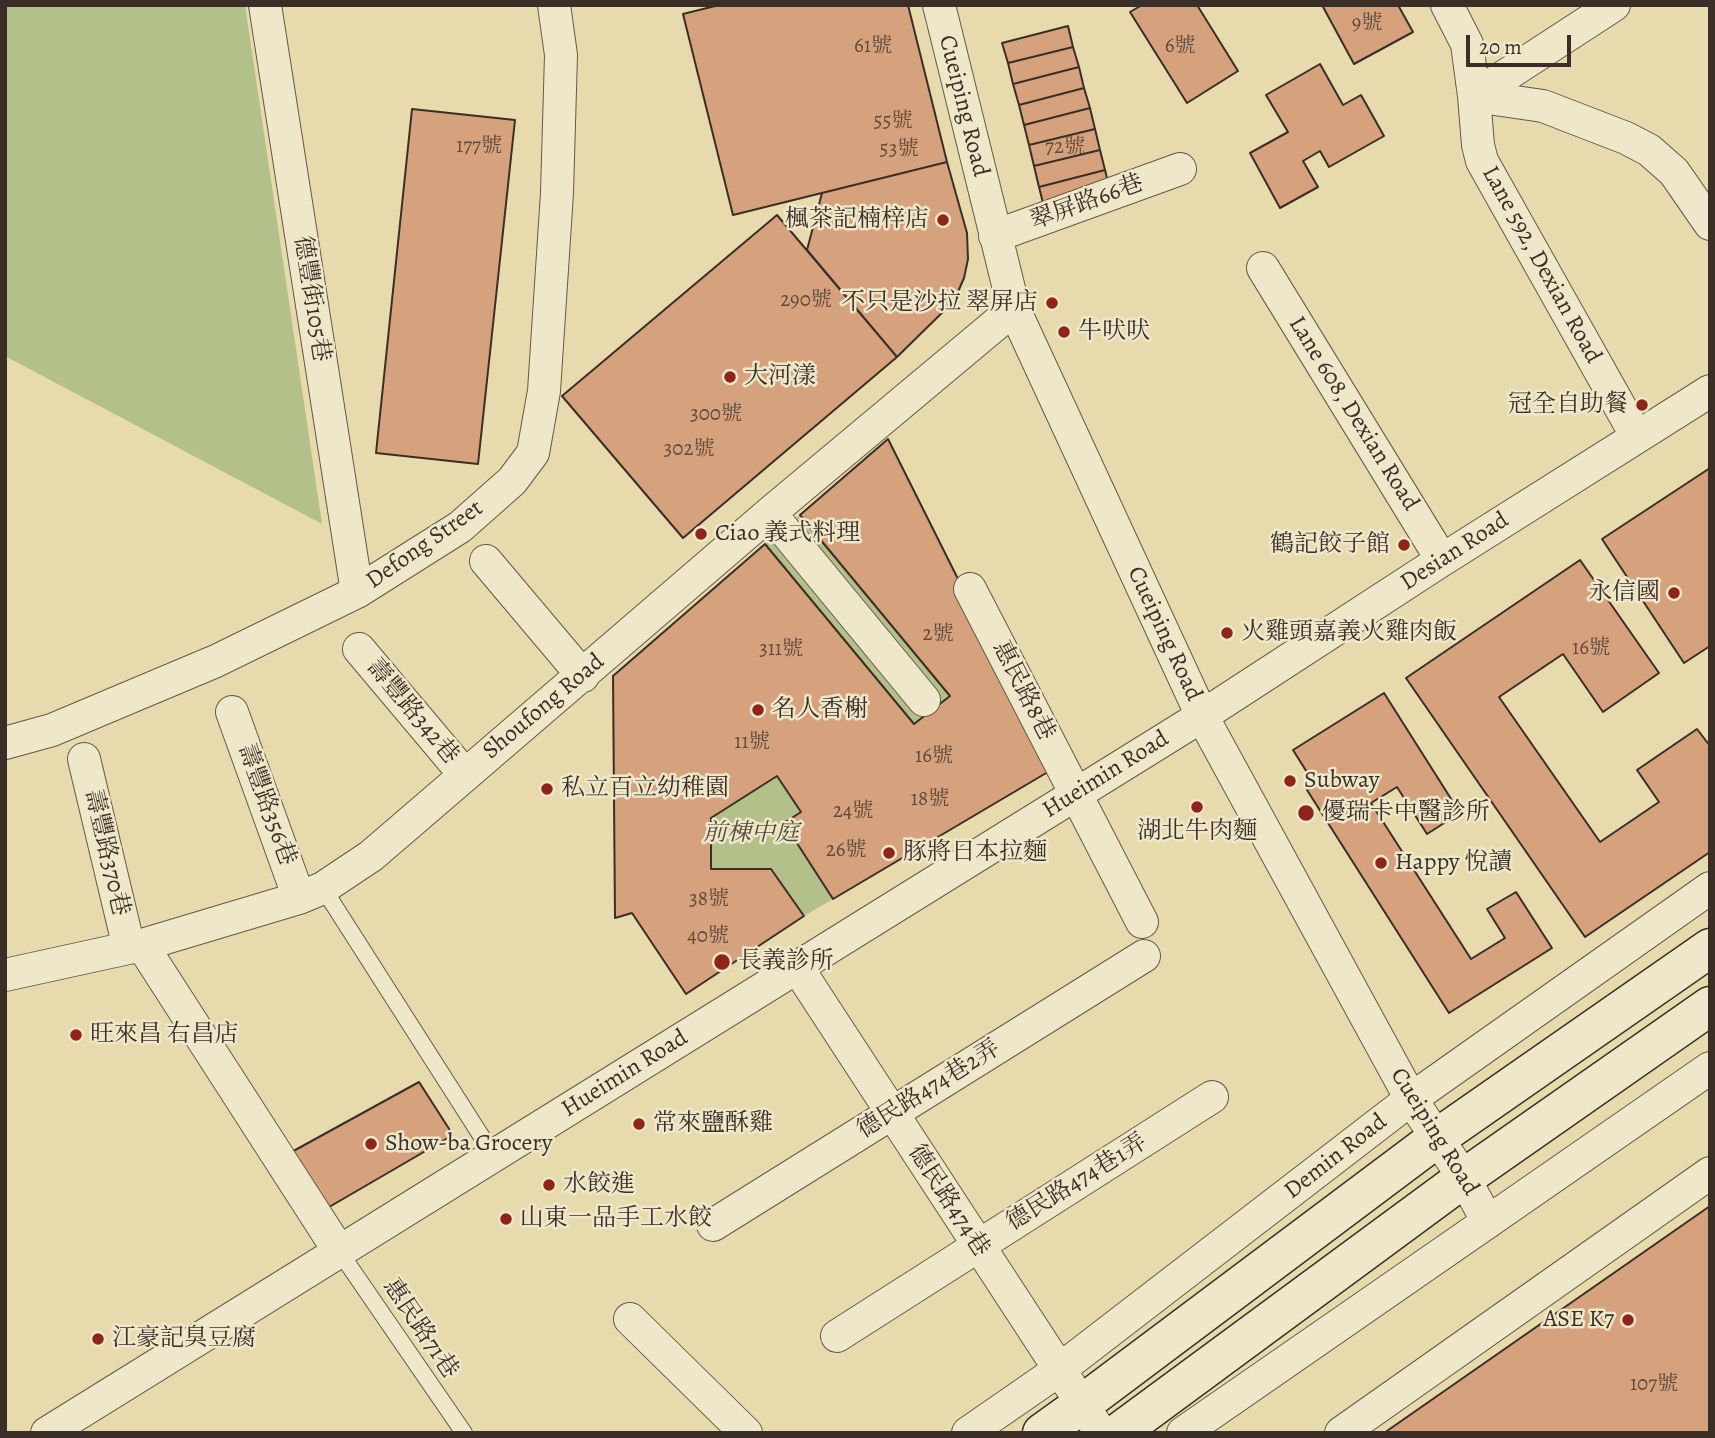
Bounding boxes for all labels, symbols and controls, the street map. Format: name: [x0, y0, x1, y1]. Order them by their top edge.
house number: 9號: [1352, 11, 1382, 37]
scale bar: [1470, 21, 1575, 65]
street label: Cueiping Road: [932, 32, 994, 180]
text: 20 m: [1479, 33, 1522, 61]
house number: 61號: [854, 34, 892, 60]
house number: 6號: [1165, 34, 1195, 60]
house number: 55號: [873, 109, 913, 135]
house number: 177號: [456, 134, 502, 160]
house number: 72號: [1045, 135, 1085, 161]
house number: 53號: [880, 137, 918, 163]
street label: Lane 592, Dexian Road: [1475, 161, 1607, 369]
street label: 翠屏路66巷: [1027, 169, 1147, 237]
place label: 楓茶記楠梓店: [785, 206, 929, 234]
marker: 楓茶記楠梓店: [935, 212, 951, 228]
street label: 德豐街105巷: [287, 234, 335, 364]
house number: 290號: [780, 288, 832, 314]
place label: 不只是沙拉 翠屏店: [841, 289, 1038, 317]
marker: 不只是沙拉 翠屏店: [1044, 295, 1060, 311]
street label: Lane 608, Dexian Road: [1282, 312, 1424, 516]
place label: 牛吠吠: [1078, 318, 1150, 346]
marker: 牛吠吠: [1056, 324, 1072, 340]
place label: 大河漾: [744, 363, 816, 391]
marker: 大河漾: [722, 369, 738, 385]
place label: 冠全自助餐: [1508, 391, 1628, 419]
marker: 冠全自助餐: [1634, 397, 1650, 413]
house number: 300號: [690, 402, 742, 428]
house number: 302號: [664, 437, 714, 463]
street label: Defong Street: [361, 494, 489, 596]
street label: Desian Road: [1396, 506, 1514, 598]
place label: Ciao 義式料理: [715, 520, 860, 548]
marker: Ciao 義式料理: [693, 526, 709, 542]
place label: 鶴記餃子館: [1270, 531, 1390, 559]
marker: 鶴記餃子館: [1396, 537, 1412, 553]
street label: Cueiping Road: [1120, 562, 1208, 706]
place label: 永信國: [1588, 579, 1660, 607]
marker: 永信國: [1666, 585, 1682, 601]
place label: 火雞頭嘉義火雞肉飯: [1241, 619, 1457, 647]
house number: 2號: [923, 622, 953, 648]
marker: 火雞頭嘉義火雞肉飯: [1219, 625, 1235, 641]
house number: 16號: [1572, 636, 1610, 662]
house number: 311號: [759, 637, 803, 663]
street label: 惠民路8巷: [986, 637, 1060, 745]
street label: Shoufong Road: [477, 648, 611, 766]
street label: 壽豐路342巷: [360, 654, 464, 770]
place label: 名人香榭: [772, 696, 868, 724]
marker: 名人香榭: [750, 702, 766, 718]
street label: Hueimin Road: [1038, 725, 1174, 825]
house number: 11號: [734, 730, 770, 756]
street label: 壽豐路356巷: [231, 740, 301, 870]
house number: 16號: [915, 744, 953, 770]
place label: Subway: [1304, 767, 1379, 795]
marker: Subway: [1282, 773, 1298, 789]
place label: 私立百立幼稚園: [561, 775, 729, 803]
marker: 私立百立幼稚園: [539, 781, 555, 797]
street label: 壽豐路370巷: [77, 787, 135, 919]
house number: 18號: [911, 787, 949, 813]
house number: 24號: [833, 799, 873, 825]
marker: 湖北牛肉麵: [1189, 799, 1205, 815]
place label: 優瑞卡中醫診所: [1322, 799, 1490, 827]
marker: 優瑞卡中醫診所: [1296, 803, 1316, 823]
place label: 湖北牛肉麵: [1137, 818, 1257, 846]
park label: 前棟中庭: [703, 820, 799, 848]
house number: 26號: [826, 838, 866, 864]
place label: 豚將日本拉麵: [903, 839, 1047, 867]
marker: 豚將日本拉麵: [881, 845, 897, 861]
place label: Happy 悅讀: [1395, 849, 1512, 877]
marker: Happy 悅讀: [1373, 855, 1389, 871]
house number: 38號: [689, 887, 729, 913]
house number: 40號: [687, 924, 729, 950]
place label: 長義診所: [738, 948, 834, 976]
marker: 長義診所: [712, 952, 732, 972]
place label: 旺來昌 右昌店: [90, 1021, 239, 1049]
street label: Hueimin Road: [557, 1024, 693, 1124]
marker: 旺來昌 右昌店: [68, 1027, 84, 1043]
street label: 德民路474巷2弄: [852, 1035, 1006, 1145]
street label: Cueiping Road: [1383, 1063, 1485, 1201]
street label: Demin Road: [1279, 1108, 1393, 1206]
place label: 常來鹽酥雞: [653, 1110, 773, 1138]
marker: 常來鹽酥雞: [631, 1116, 647, 1132]
street label: 德民路474巷1弄: [1002, 1128, 1152, 1238]
place label: Show-ba Grocery: [385, 1130, 553, 1158]
marker: Show-ba Grocery: [363, 1136, 379, 1152]
street label: 德民路474巷: [901, 1140, 995, 1262]
place label: 水餃進: [563, 1171, 635, 1199]
marker: 水餃進: [541, 1177, 557, 1193]
place label: 山東一品手工水餃: [520, 1205, 712, 1233]
marker: 山東一品手工水餃: [498, 1211, 514, 1227]
street label: 惠民路71巷: [376, 1274, 464, 1384]
place label: ASE K7: [1543, 1306, 1614, 1334]
marker: ASE K7: [1620, 1312, 1636, 1328]
place label: 江豪記臭豆腐: [112, 1325, 256, 1353]
marker: 江豪記臭豆腐: [90, 1331, 106, 1347]
house number: 107號: [1630, 1372, 1678, 1398]

